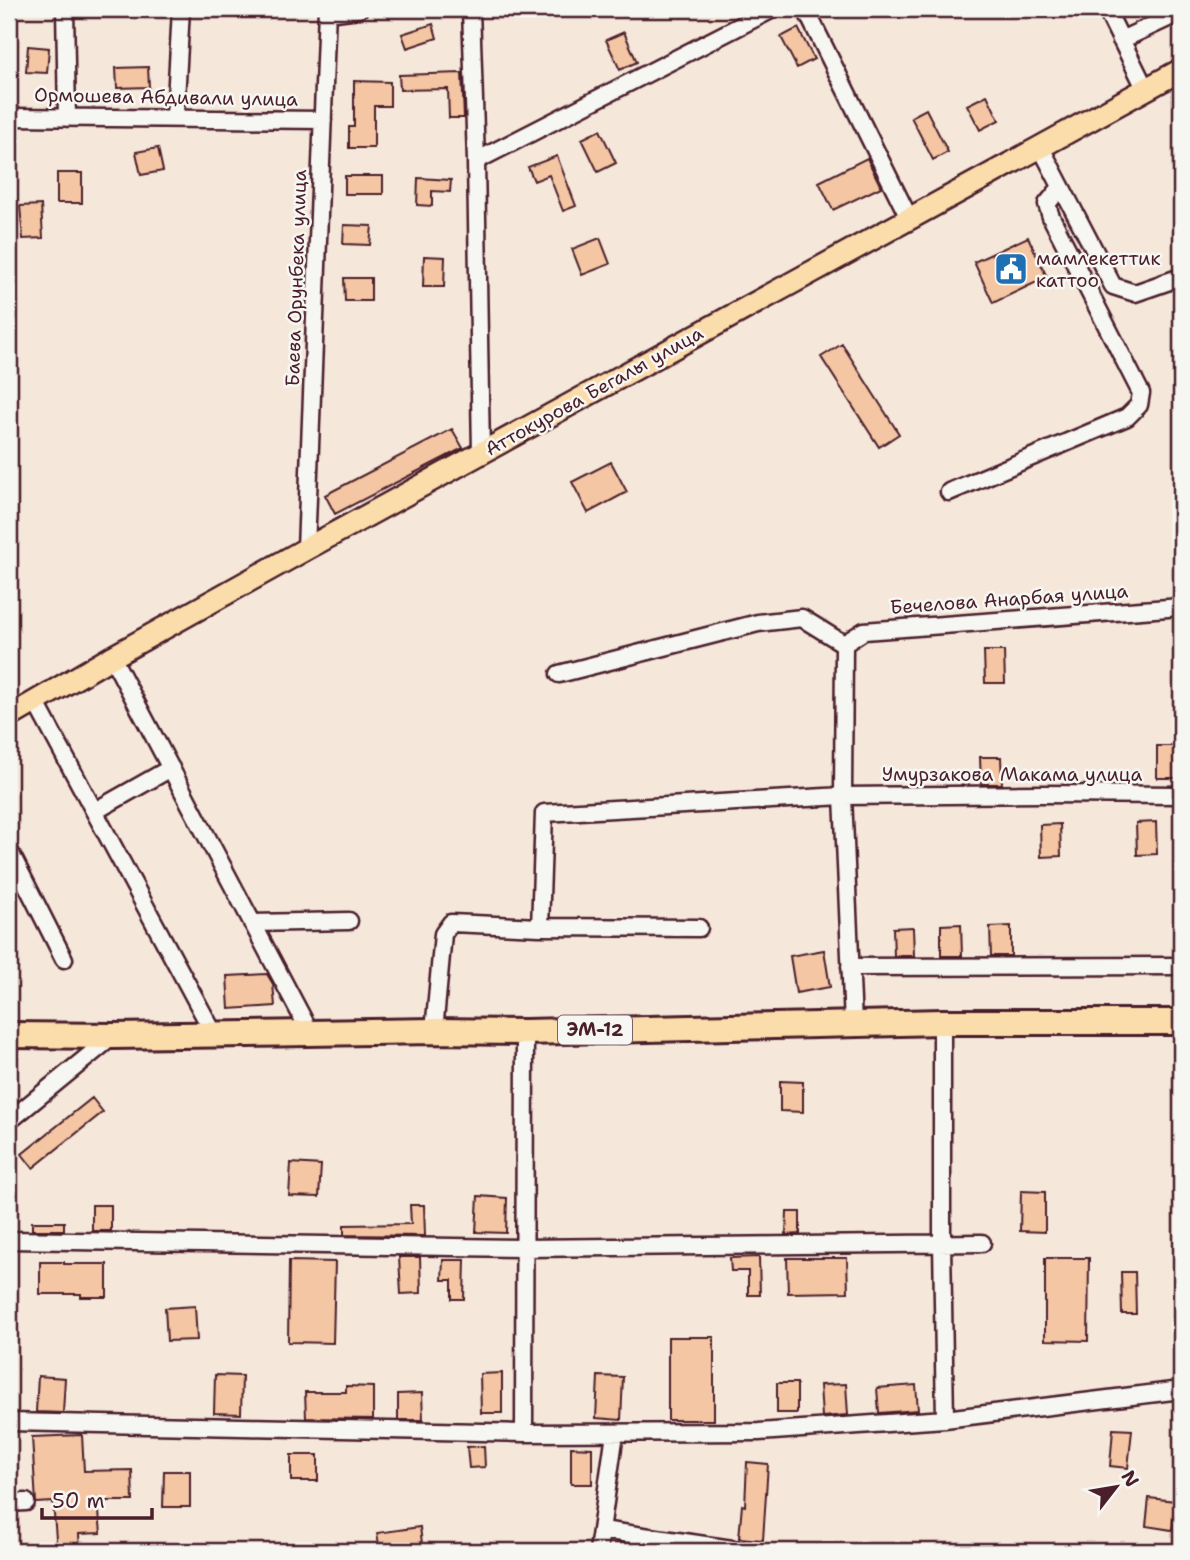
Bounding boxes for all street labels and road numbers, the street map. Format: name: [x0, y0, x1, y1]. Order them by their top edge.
street label: Ормошева Абдивали улица: [34, 82, 298, 112]
street label: Баева Орунбека улица: [280, 169, 312, 387]
street label: Аттокурова Бегалы улица: [480, 320, 708, 461]
street label: Бечелова Анарбая улица: [889, 578, 1129, 620]
street label: Умурзакова Макама улица: [882, 762, 1143, 787]
road number: ЭМ-12: [558, 1015, 632, 1044]

